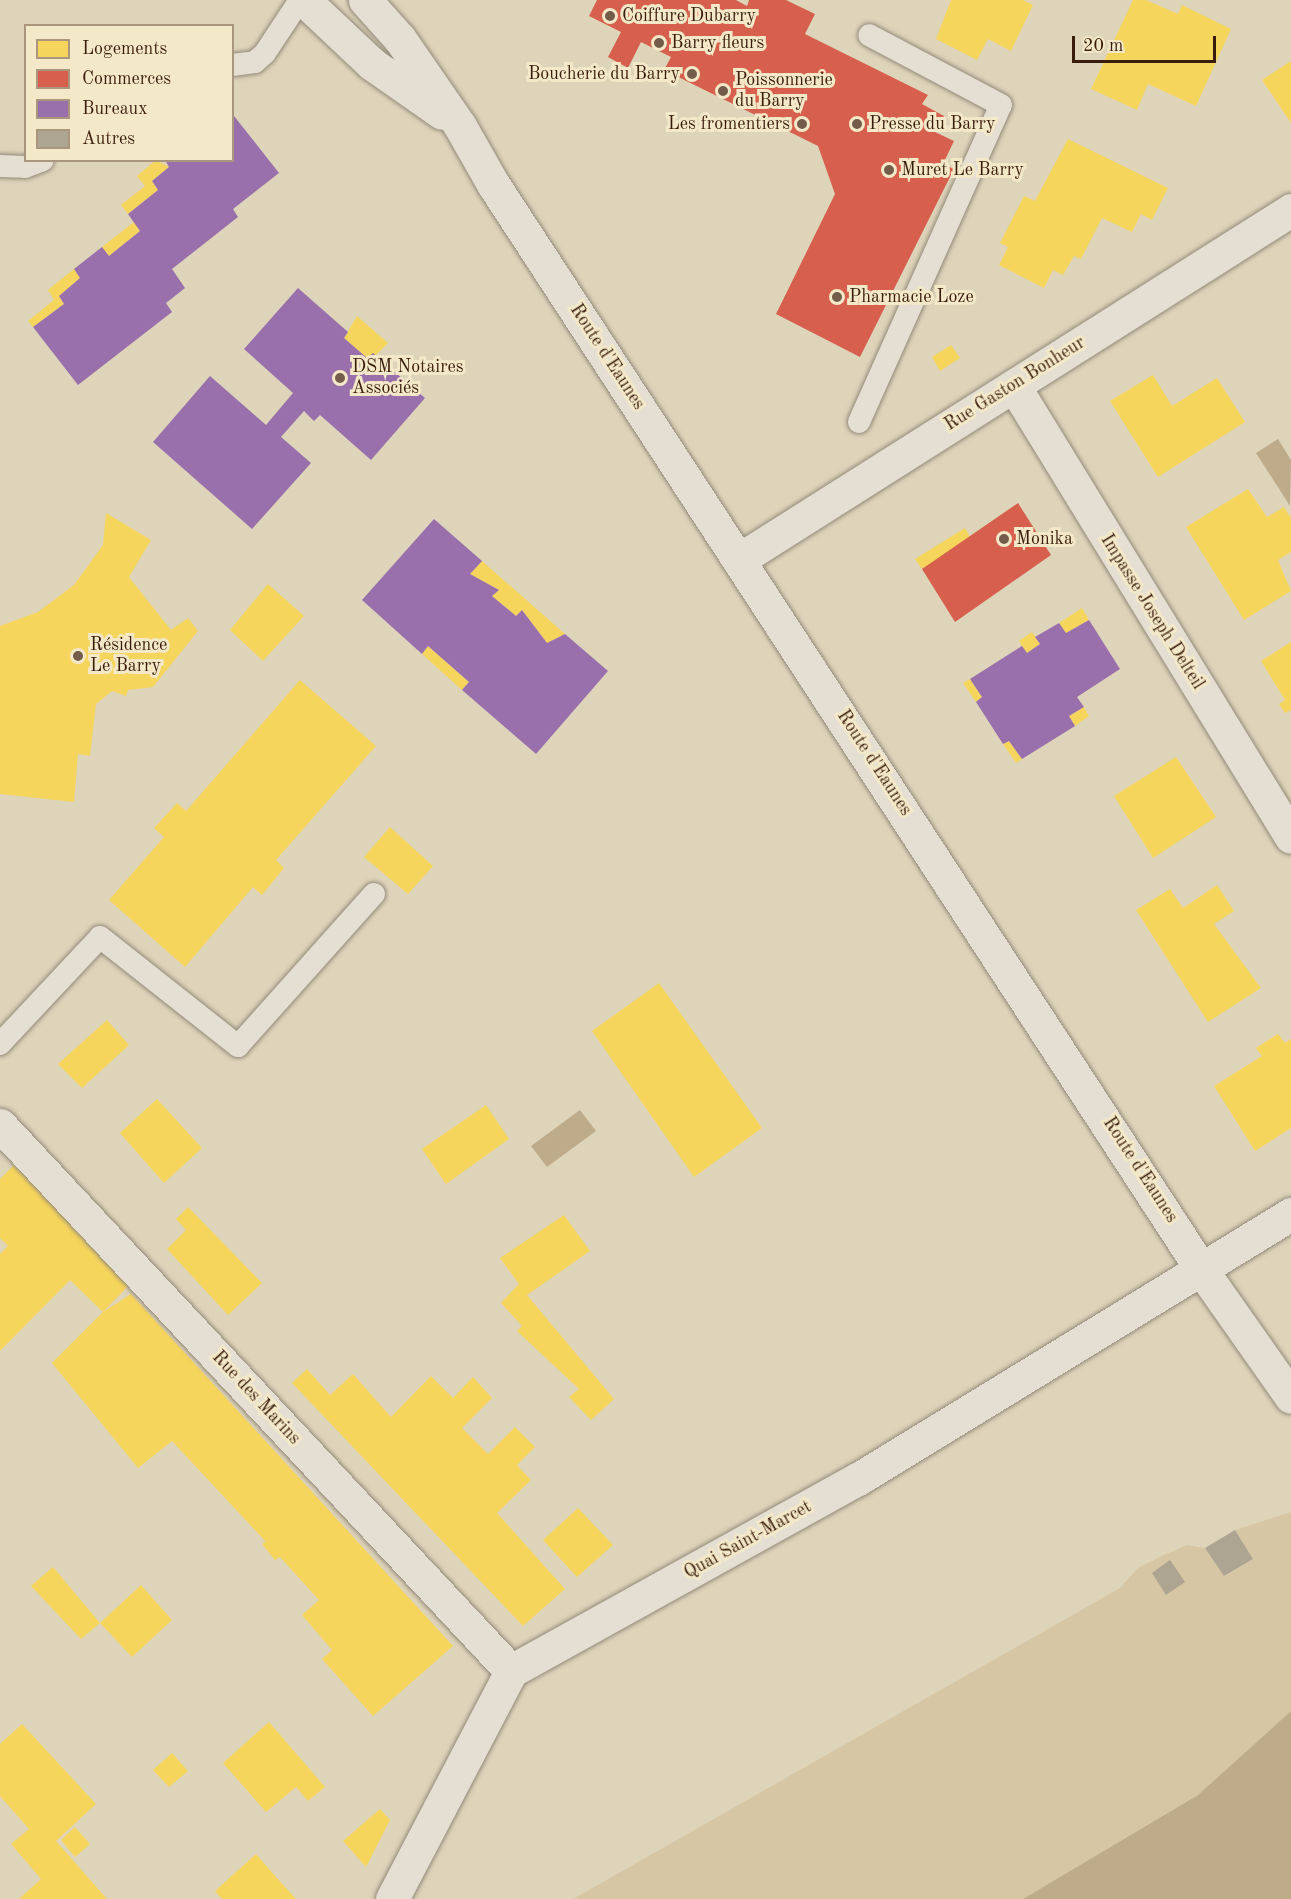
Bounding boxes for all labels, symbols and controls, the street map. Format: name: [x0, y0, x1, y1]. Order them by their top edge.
place label: Coiffure Dubarry: [622, 5, 756, 27]
marker: Coiffure Dubarry: [603, 9, 617, 23]
legend: [24, 24, 234, 162]
scale bar: [1075, 24, 1219, 62]
place label: Barry fleurs: [671, 32, 764, 54]
marker: Barry fleurs: [652, 36, 666, 50]
text: 20 m: [1083, 37, 1123, 55]
text: Logements: [82, 40, 167, 58]
place label: Boucherie du Barry: [528, 63, 680, 85]
marker: Boucherie du Barry: [685, 67, 699, 81]
text: Commerces: [82, 70, 171, 88]
place label: Poissonnerie du Barry: [735, 70, 833, 112]
marker: Poissonnerie du Barry: [716, 84, 730, 98]
text: Bureaux: [82, 100, 148, 118]
place label: Les fromentiers: [668, 113, 790, 135]
place label: Presse du Barry: [869, 113, 996, 135]
marker: Les fromentiers: [795, 117, 809, 131]
marker: Presse du Barry: [850, 117, 864, 131]
text: Autres: [82, 130, 135, 148]
place label: Muret Le Barry: [901, 159, 1024, 181]
marker: Muret Le Barry: [882, 163, 896, 177]
place label: Pharmacie Loze: [849, 286, 974, 308]
marker: Pharmacie Loze: [830, 290, 844, 304]
street label: Route d'Eaunes: [565, 300, 649, 414]
street label: Rue Gaston Bonheur: [941, 332, 1089, 436]
place label: DSM Notaires Associés: [352, 357, 464, 400]
marker: DSM Notaires Associés: [333, 371, 347, 385]
place label: Monika: [1016, 528, 1073, 550]
street label: Impasse Joseph Delteil: [1095, 530, 1209, 694]
marker: Monika: [997, 532, 1011, 546]
place label: Résidence Le Barry: [90, 635, 167, 678]
marker: Résidence Le Barry: [71, 649, 85, 663]
street label: Route d'Eaunes: [832, 706, 916, 820]
street label: Route d'Eaunes: [1098, 1113, 1182, 1227]
street label: Rue des Marins: [207, 1347, 305, 1449]
street label: Quai Saint-Marcet: [680, 1496, 816, 1584]

